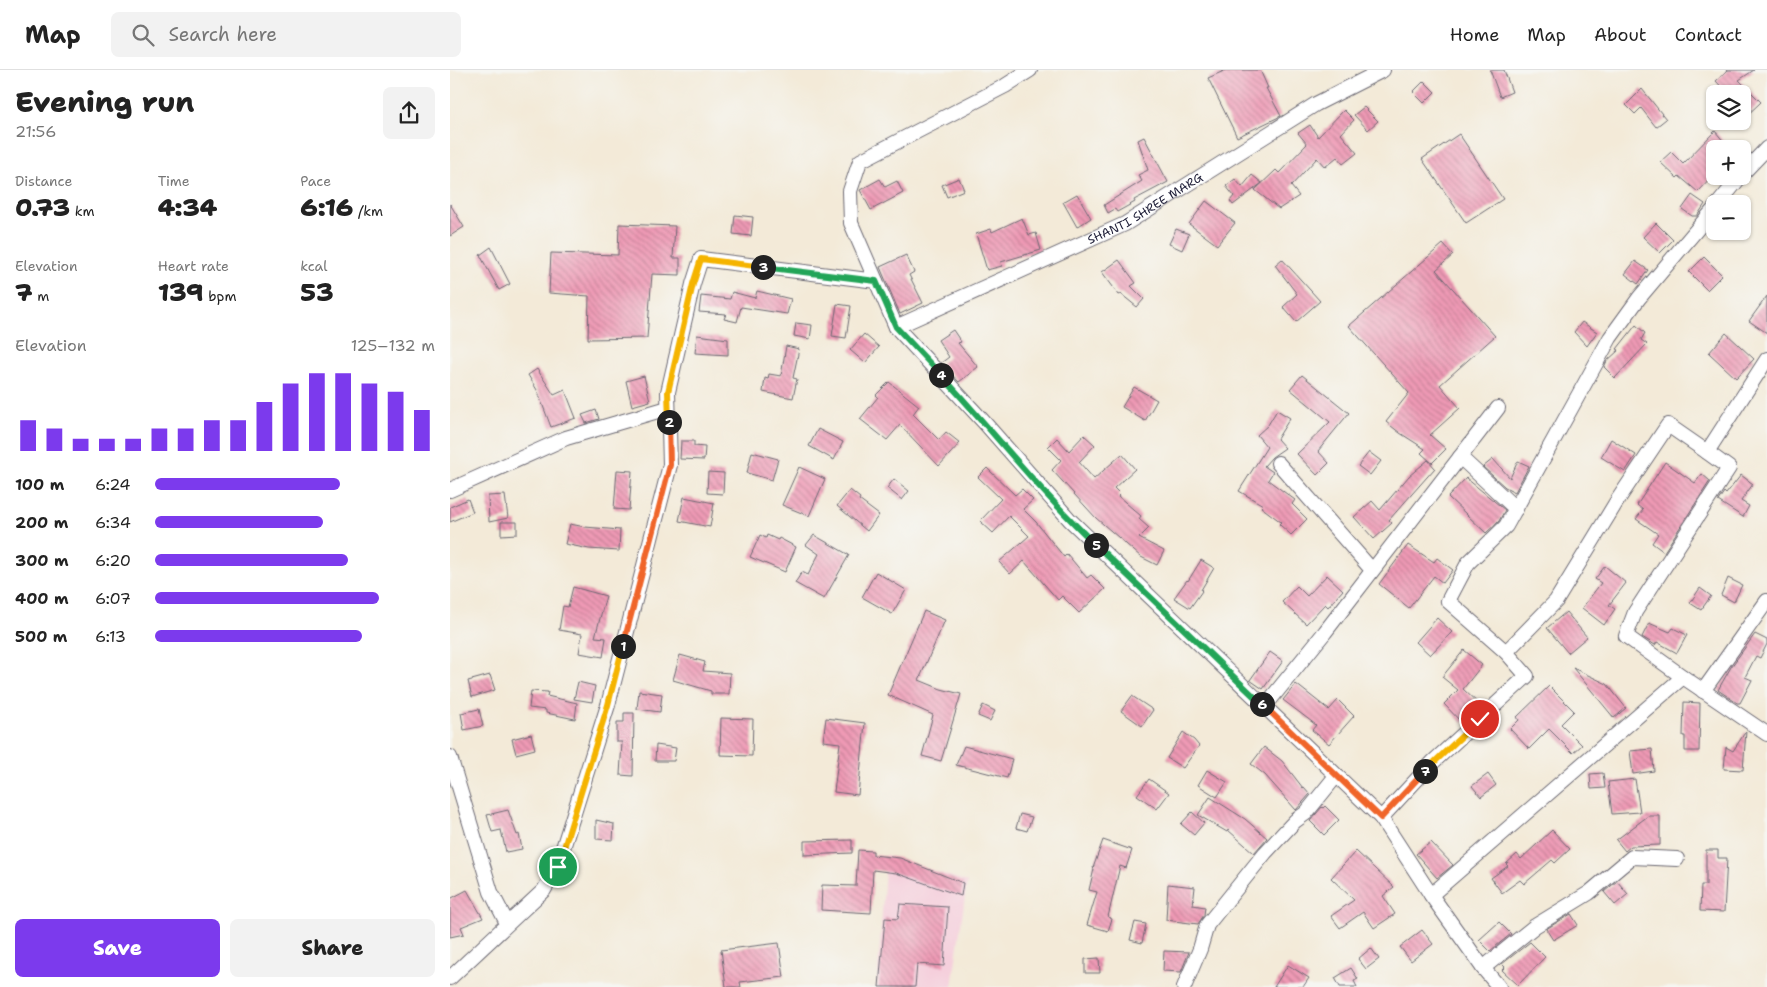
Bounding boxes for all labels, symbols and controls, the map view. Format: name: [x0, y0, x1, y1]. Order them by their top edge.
search box: [111, 12, 461, 57]
text: Map: [25, 19, 81, 51]
icon: search: [129, 21, 157, 49]
text: Search here: [169, 22, 277, 47]
text: Home: [1450, 23, 1499, 47]
text: Map: [1527, 23, 1566, 47]
text: About: [1594, 23, 1647, 47]
text: Contact: [1675, 23, 1742, 47]
text: Evening run: [15, 83, 194, 121]
map controls: [1706, 85, 1751, 240]
button: layers: [1706, 85, 1751, 130]
button: share: [383, 87, 435, 139]
text: 21:56: [15, 121, 56, 142]
button: +: [1706, 140, 1751, 185]
street label: SHANTI SHREE MARG: [1085, 169, 1206, 248]
text: Distance: [15, 172, 72, 190]
text: Time: [158, 172, 190, 190]
text: Pace: [300, 172, 331, 190]
text: 0.73: [15, 190, 70, 224]
text: 4:34: [158, 190, 217, 224]
text: 6:16: [300, 190, 353, 224]
button: −: [1706, 195, 1751, 240]
text: km: [70, 202, 95, 220]
text: /km: [353, 202, 383, 220]
pin: 3: [750, 254, 776, 280]
text: Elevation: [15, 257, 78, 275]
text: Heart rate: [158, 257, 229, 275]
text: kcal: [300, 257, 328, 275]
text: 3: [759, 258, 768, 276]
text: 7: [15, 275, 33, 309]
text: 139: [158, 275, 204, 309]
text: 53: [300, 275, 333, 309]
text: m: [33, 287, 49, 305]
text: bpm: [204, 287, 237, 305]
text: Elevation: [15, 335, 87, 356]
text: 125–132 m: [351, 335, 435, 356]
pin: 4: [928, 362, 954, 388]
text: 4: [937, 366, 946, 384]
pin: 2: [656, 410, 682, 434]
text: 2: [665, 413, 674, 431]
text: 100 m: [15, 474, 64, 495]
text: 6:24: [95, 474, 131, 495]
text: 200 m: [15, 512, 68, 533]
text: 6:34: [95, 512, 131, 533]
pin: 5: [1084, 532, 1108, 558]
text: 5: [1092, 536, 1101, 554]
text: 300 m: [15, 550, 69, 571]
text: 6:20: [95, 550, 131, 571]
text: 400 m: [15, 588, 69, 609]
text: 6:07: [95, 588, 131, 609]
text: 500 m: [15, 626, 67, 647]
text: 6:13: [95, 626, 126, 647]
pin: 1: [610, 634, 636, 658]
text: 1: [620, 637, 627, 655]
pin: 6: [1250, 692, 1274, 716]
text: 6: [1258, 695, 1267, 713]
pin: [1459, 698, 1501, 740]
icon: check: [1466, 705, 1494, 733]
pin: 7: [1412, 758, 1438, 784]
text: 7: [1421, 762, 1430, 780]
pin: [537, 846, 579, 888]
icon: arrive: [544, 853, 572, 881]
button: Save: [15, 919, 220, 977]
button: Share: [230, 919, 435, 977]

